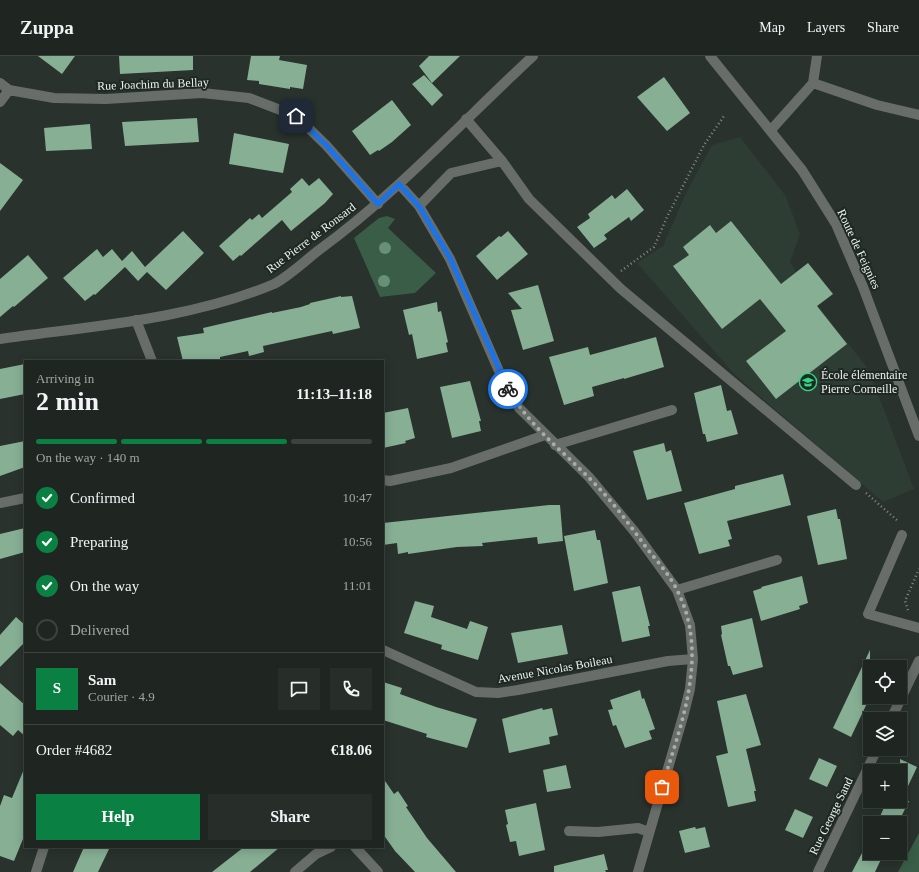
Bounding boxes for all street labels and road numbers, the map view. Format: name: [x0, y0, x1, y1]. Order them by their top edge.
street label: Rue Joachim du Bellay: [97, 75, 209, 93]
street label: Rue Pierre de Ronsard: [264, 200, 358, 276]
street label: Route de Feignies: [834, 207, 884, 292]
street label: Avenue Nicolas Boileau: [496, 652, 614, 686]
street label: Rue George Sand: [806, 775, 856, 857]

